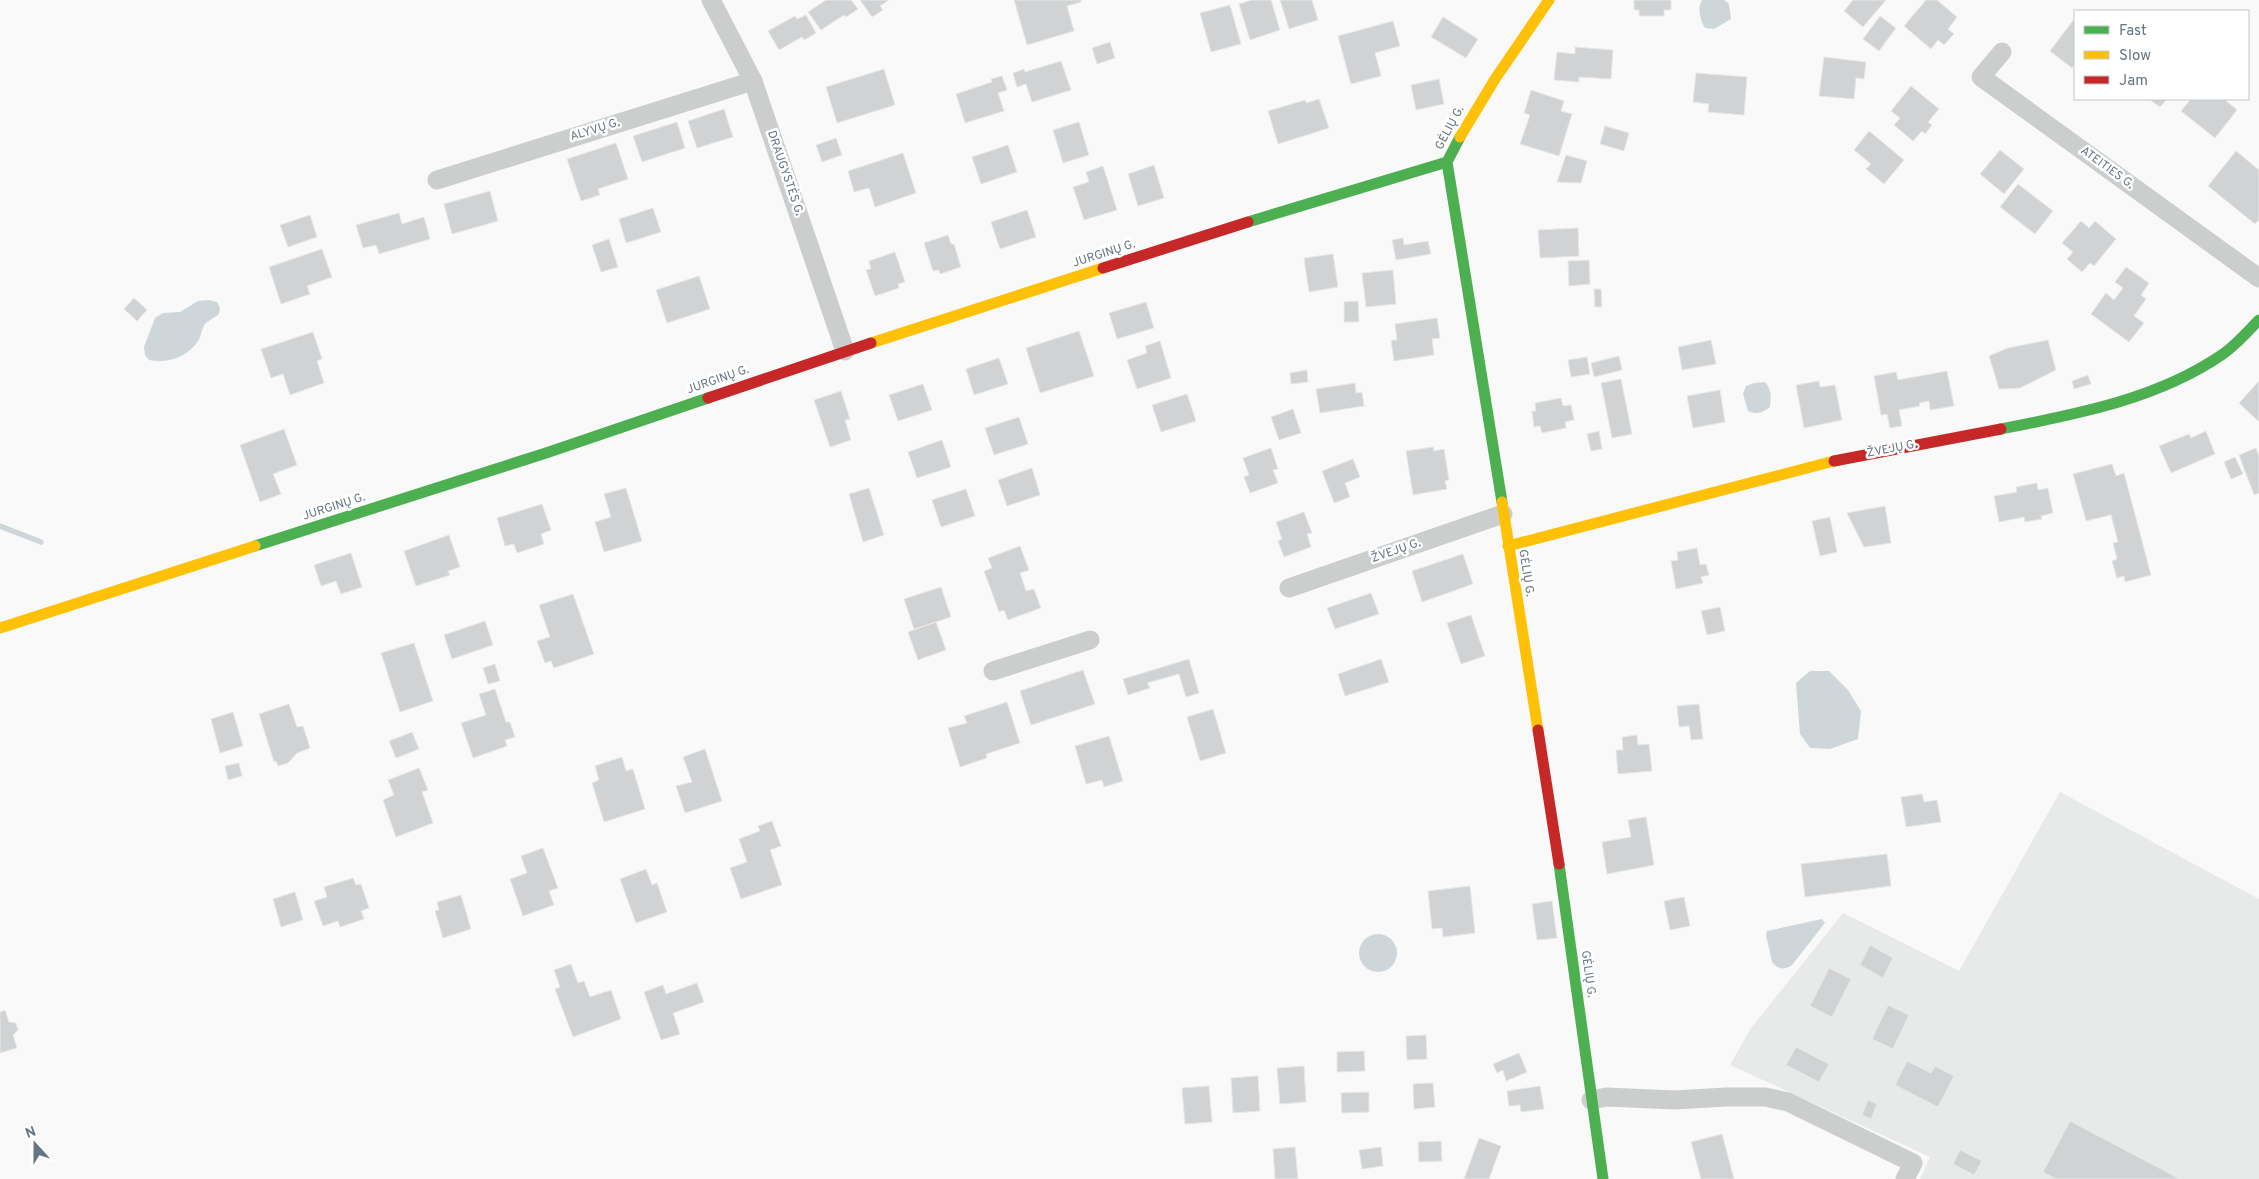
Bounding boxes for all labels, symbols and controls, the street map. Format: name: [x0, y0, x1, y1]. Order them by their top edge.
legend: [2074, 10, 2249, 100]
text: Fast: [2119, 22, 2147, 41]
text: Slow: [2119, 47, 2151, 66]
text: Jam: [2119, 72, 2148, 91]
street label: GĖLIŲ G.: [1432, 103, 1468, 153]
street label: ALYVŲ G.: [568, 115, 622, 145]
street label: DRAUGYSTĖS G.: [763, 128, 807, 218]
street label: ATEITIES G.: [2077, 143, 2137, 193]
street label: JURGINŲ G.: [1071, 236, 1138, 272]
street label: JURGINŲ G.: [685, 362, 752, 398]
street label: ŽVEJŲ G.: [1865, 436, 1919, 462]
street label: JURGINŲ G.: [301, 489, 368, 525]
street label: ŽVEJŲ G.: [1369, 535, 1423, 567]
street label: GĖLIŲ G.: [1514, 548, 1538, 598]
street label: GĖLIŲ G.: [1577, 949, 1599, 999]
north arrow: [10, 1119, 60, 1169]
text: N: [23, 1124, 39, 1143]

